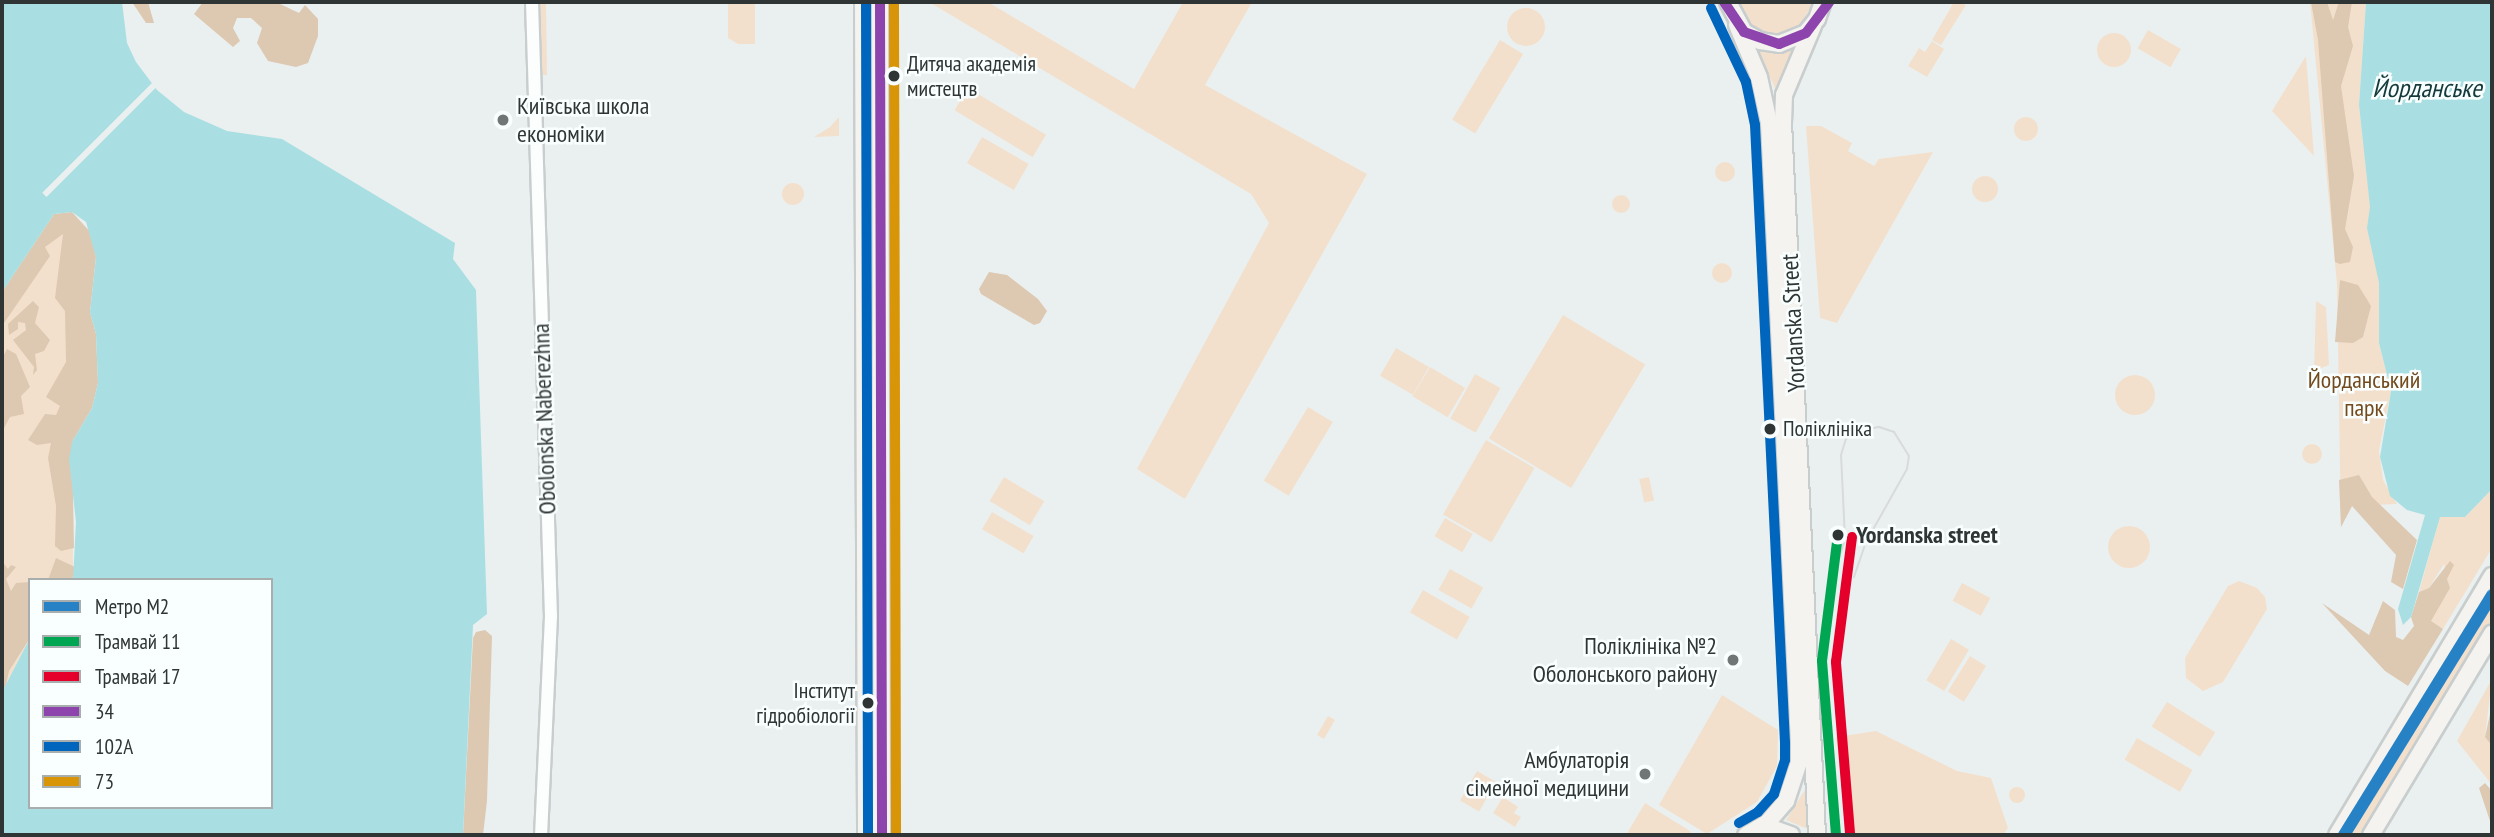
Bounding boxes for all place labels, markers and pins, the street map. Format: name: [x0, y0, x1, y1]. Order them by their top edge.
place label: Дитяча академія мистецтв: [907, 50, 1036, 102]
marker: Дитяча академія мистецтв: [887, 69, 901, 83]
place label: Київська школа економіки: [517, 92, 649, 148]
marker: Київська школа економіки: [495, 112, 511, 128]
place label: Поліклініка: [1783, 416, 1872, 442]
marker: Поліклініка: [1763, 422, 1777, 436]
place label: Yordanska street: [1856, 521, 1998, 549]
marker: Yordanska street: [1826, 523, 1850, 547]
place label: Поліклініка №2 Оболонського району: [1533, 632, 1717, 688]
marker: Поліклініка №2 Оболонського району: [1723, 650, 1743, 670]
place label: Інститут гідробіології: [756, 677, 855, 728]
marker: Інститут гідробіології: [861, 696, 875, 710]
place label: Амбулаторія сімейної медицини: [1466, 746, 1629, 802]
marker: Амбулаторія сімейної медицини: [1635, 764, 1655, 784]

